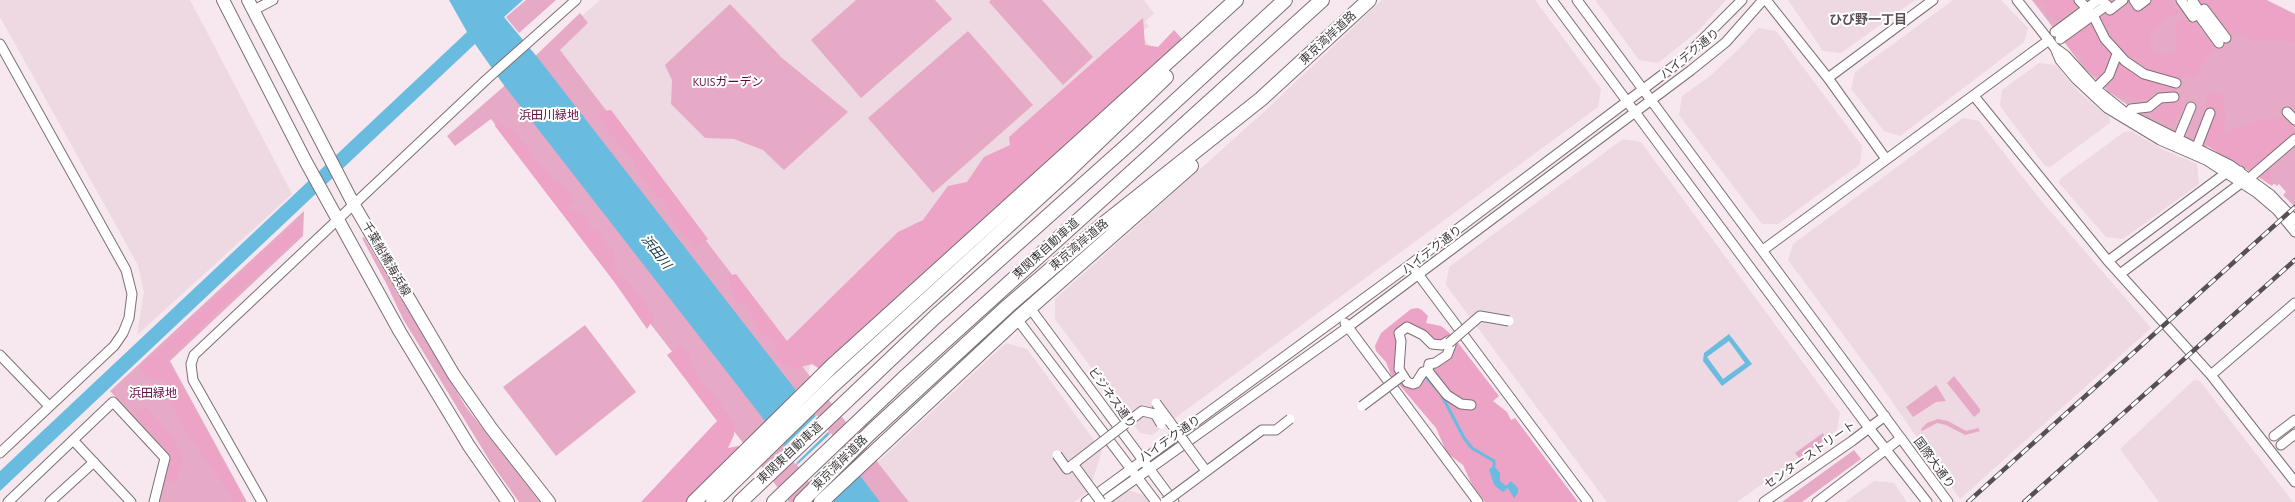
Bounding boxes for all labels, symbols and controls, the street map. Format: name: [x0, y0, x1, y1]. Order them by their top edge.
street label: 東京湾岸道路: [1297, 8, 1359, 68]
district label: ひび野一丁目: [1829, 12, 1907, 28]
street label: ハイテク通り: [1657, 26, 1723, 82]
park label: KUISガーデン: [693, 75, 763, 89]
park label: 浜田川緑地: [519, 108, 579, 122]
street label: 東関東自動車道: [1010, 216, 1082, 282]
street label: 東京湾岸道路: [1047, 216, 1111, 274]
street label: 千葉船橋海浜線: [359, 219, 413, 299]
street label: ハイテク通り: [1399, 223, 1465, 277]
water label: 浜田川: [638, 232, 674, 272]
street label: ビジネス通り: [1085, 365, 1139, 431]
park label: 浜田緑地: [129, 386, 177, 400]
street label: ハイテク通り: [1136, 412, 1204, 466]
street label: センターストリート: [1762, 418, 1858, 492]
street label: 東関東自動車道: [754, 419, 826, 487]
street label: 東京湾岸道路: [809, 432, 871, 494]
street label: 国際大通り: [1911, 434, 1957, 492]

